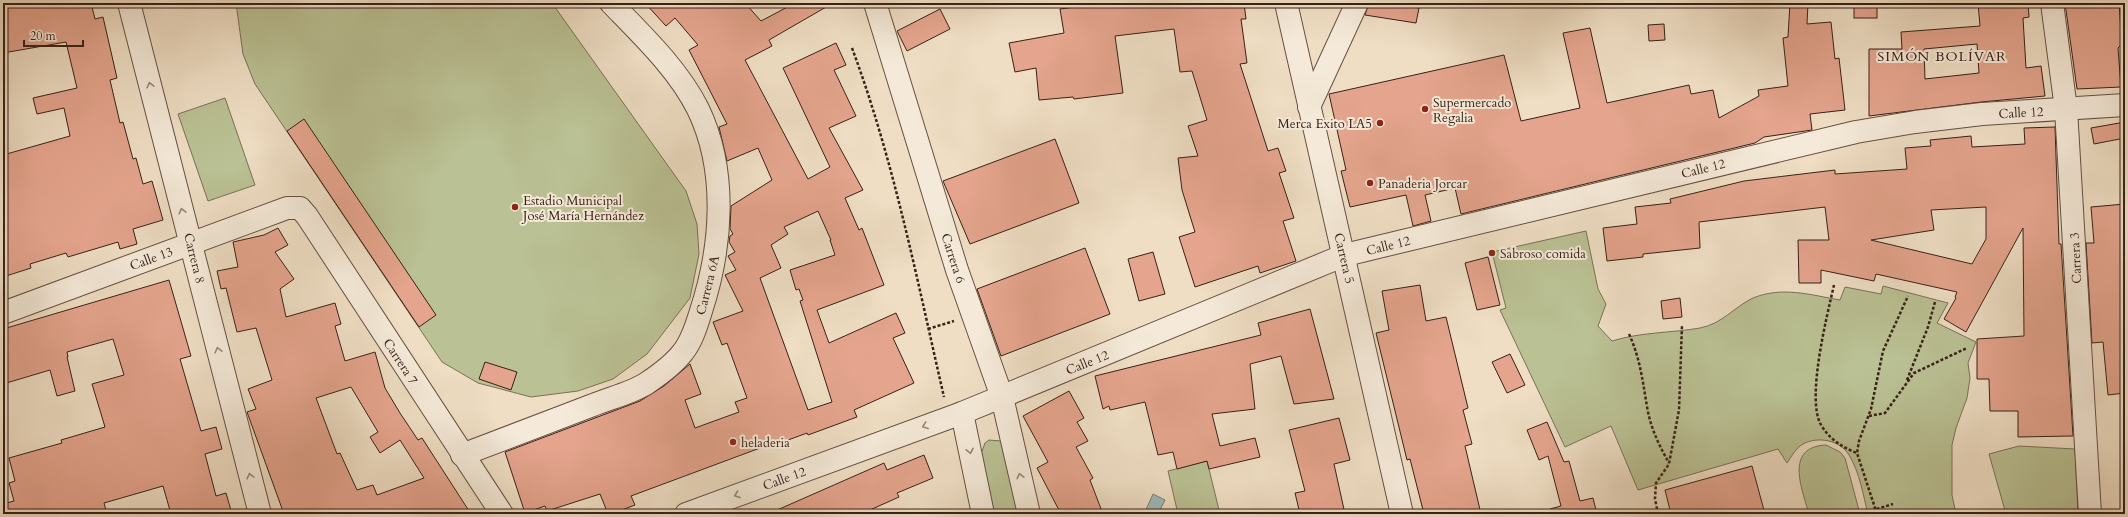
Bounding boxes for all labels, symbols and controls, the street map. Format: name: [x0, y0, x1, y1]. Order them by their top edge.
scale bar: [24, 22, 83, 48]
text: 20 m: [30, 28, 57, 44]
district label: SIMÓN BOLÍVAR: [1877, 47, 2007, 66]
one-way arrow: [146, 82, 155, 89]
place label: Supermercado Regalia: [1433, 94, 1511, 127]
street label: Calle 12: [1998, 103, 2044, 123]
marker: Supermercado Regalia: [1420, 104, 1430, 114]
place label: Merca Exito LA5: [1278, 115, 1372, 133]
marker: Merca Exito LA5: [1375, 118, 1385, 128]
street label: Calle 12: [1679, 155, 1728, 183]
place label: Panaderia Jorcar: [1378, 175, 1467, 193]
marker: Panaderia Jorcar: [1365, 178, 1375, 188]
place label: Estadio Municipal José María Hernández: [521, 192, 644, 225]
marker: Estadio Municipal José María Hernández: [510, 202, 520, 212]
one-way arrow: [179, 208, 187, 214]
street label: Carrera 8: [179, 231, 209, 285]
street label: Carrera 6: [937, 231, 970, 286]
street label: Carrera 5: [1329, 231, 1359, 285]
street label: Calle 12: [1364, 232, 1413, 260]
street label: Carrera 3: [2066, 232, 2086, 284]
street label: Calle 13: [127, 243, 176, 275]
place label: Sabroso comida: [1500, 245, 1586, 263]
marker: Sabroso comida: [1487, 248, 1497, 258]
street label: Carrera 6A: [692, 253, 724, 317]
street label: Carrera 7: [379, 335, 422, 388]
street label: Calle 12: [1063, 346, 1112, 380]
one-way arrow: [214, 347, 223, 354]
one-way arrow: [922, 422, 929, 430]
place label: heladeria: [741, 434, 790, 452]
marker: heladeria: [728, 437, 738, 447]
one-way arrow: [965, 448, 973, 454]
street label: Calle 12: [760, 463, 809, 495]
one-way arrow: [247, 473, 255, 479]
one-way arrow: [1017, 473, 1025, 479]
one-way arrow: [734, 491, 741, 499]

